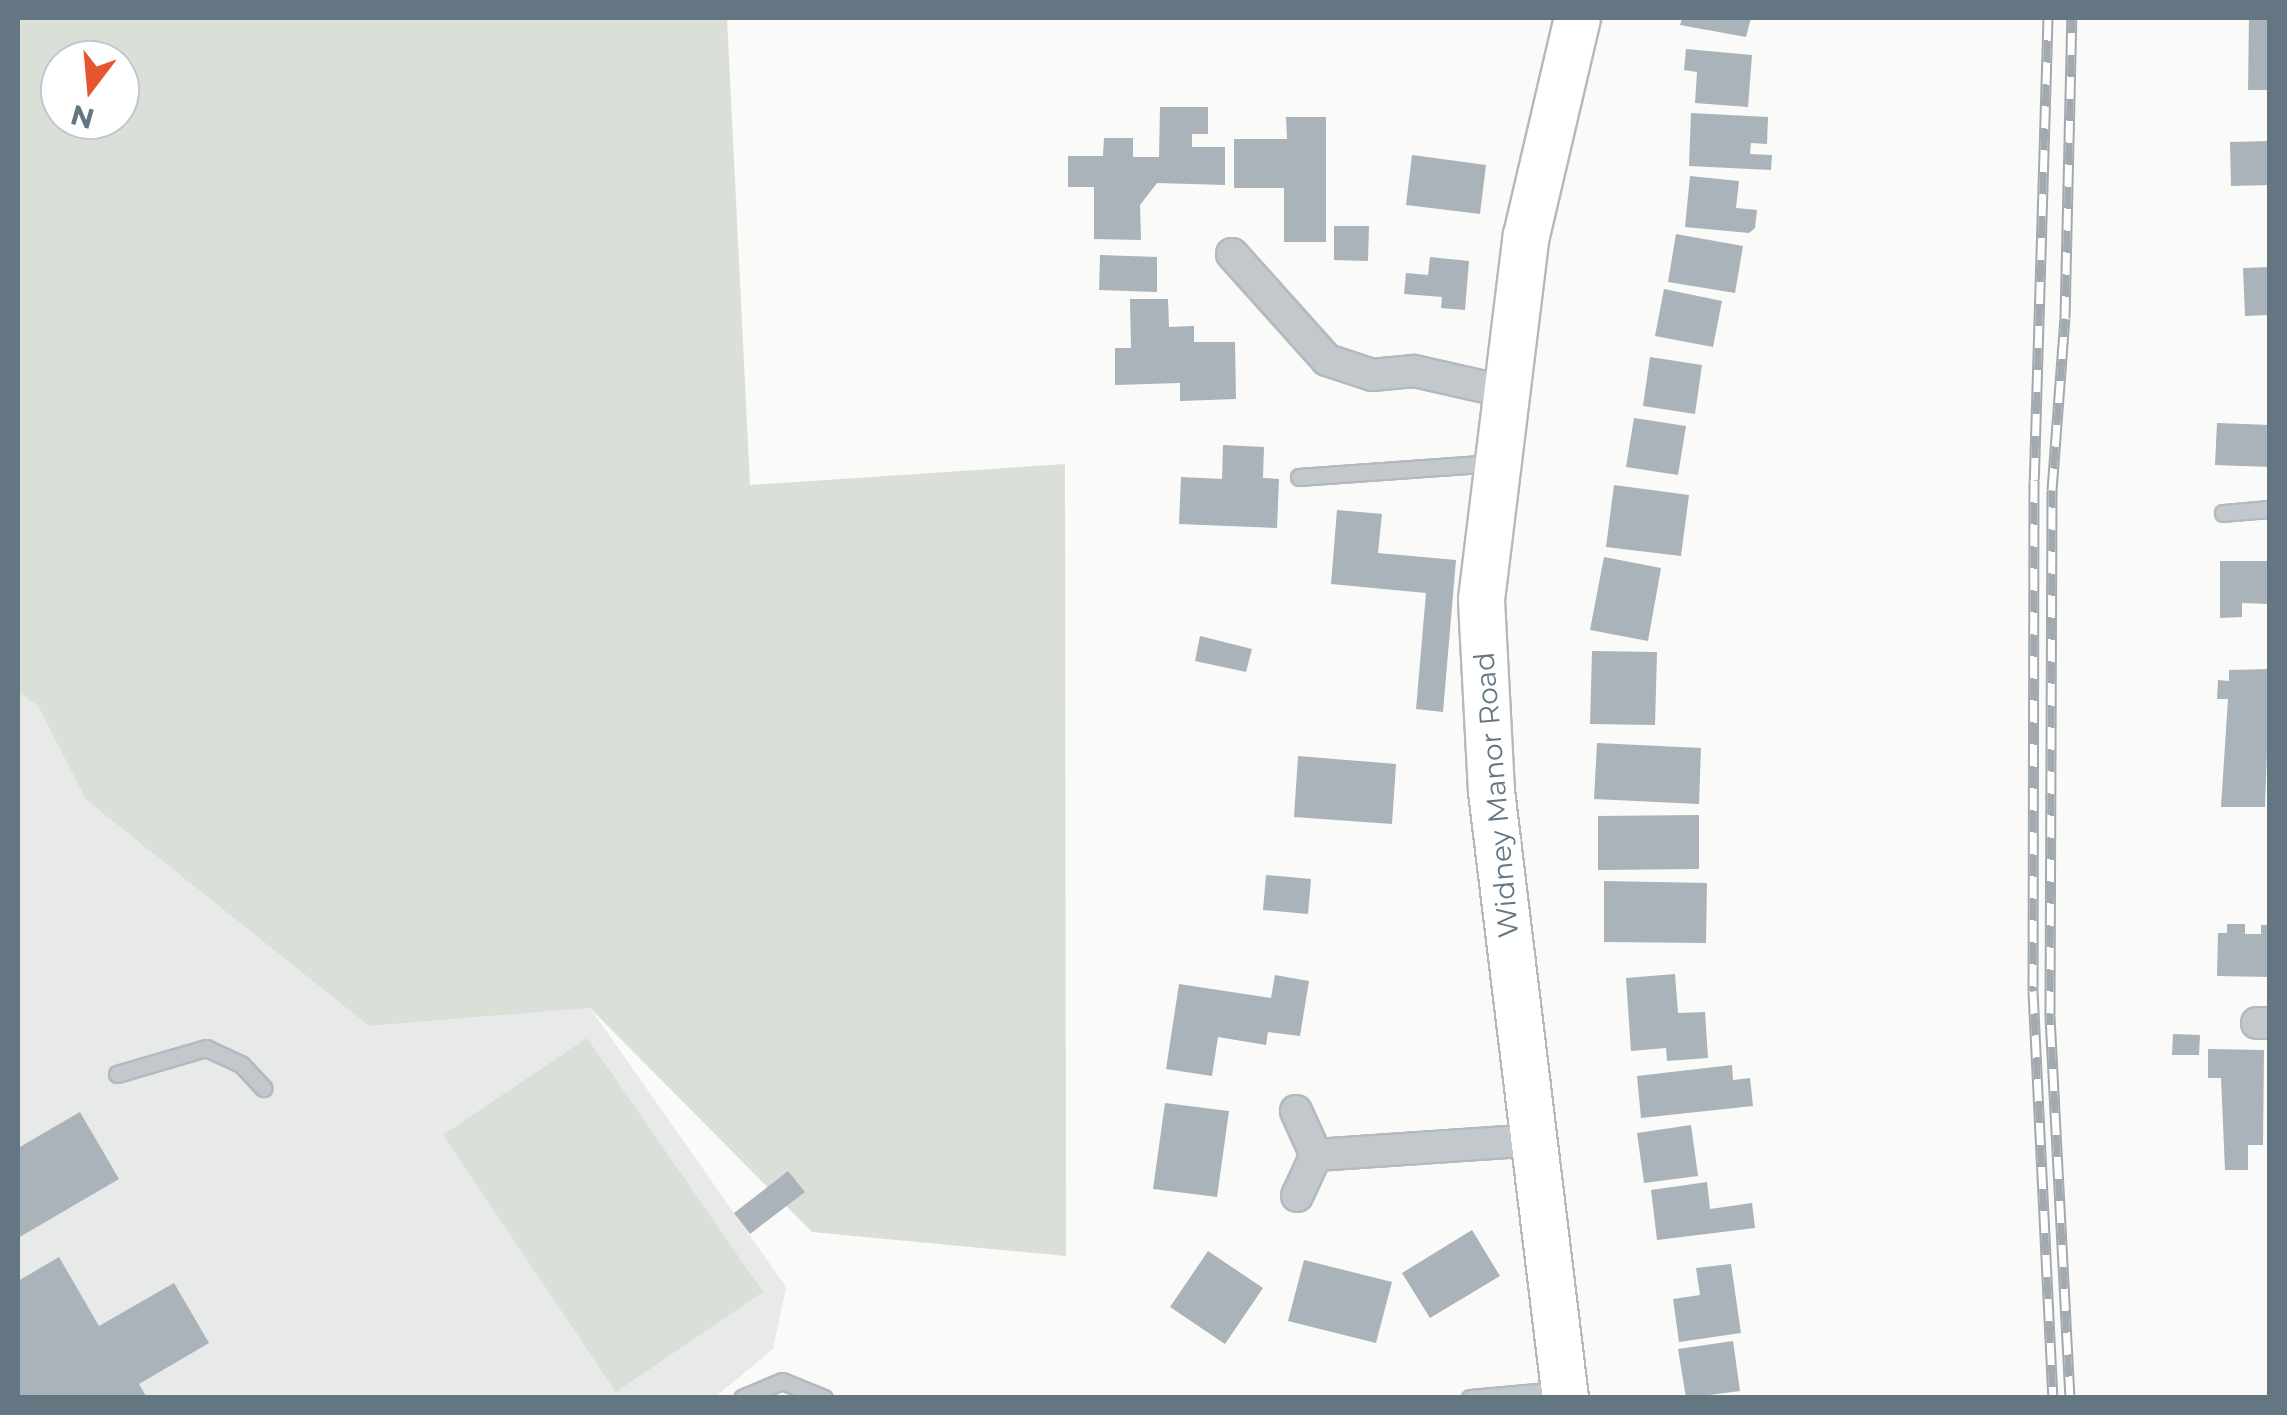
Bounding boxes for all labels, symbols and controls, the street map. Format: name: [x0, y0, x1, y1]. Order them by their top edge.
north arrow: [40, 40, 140, 140]
text: N: [67, 97, 98, 136]
street label: Widney Manor Road: [1467, 651, 1525, 939]

